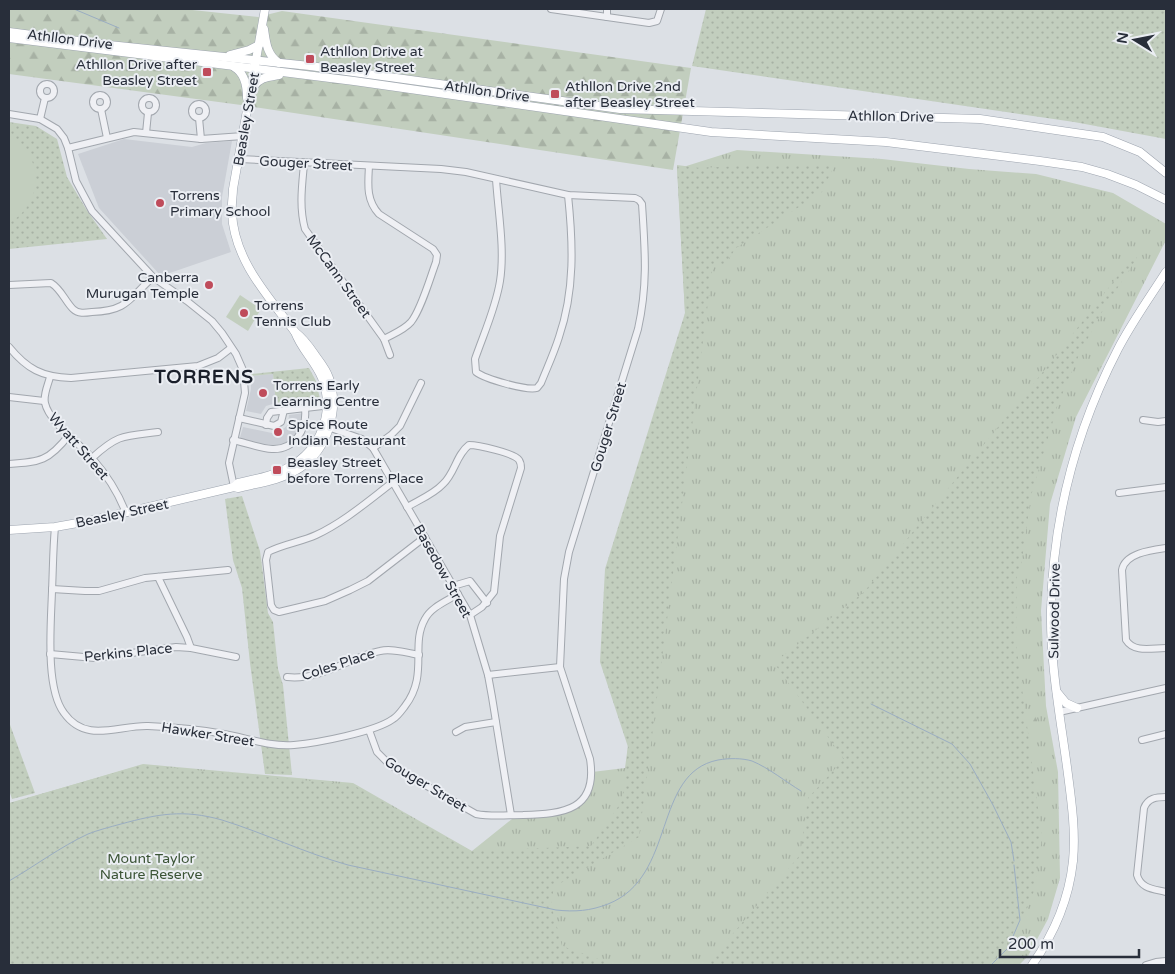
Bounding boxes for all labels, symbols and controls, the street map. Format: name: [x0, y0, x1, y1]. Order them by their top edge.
north arrow: [1110, 15, 1160, 65]
street label: Athllon Drive: [26, 26, 114, 53]
text: N: [1113, 31, 1132, 45]
place label: Athllon Drive at Beasley Street: [320, 43, 423, 76]
marker: Athllon Drive at Beasley Street: [304, 53, 316, 65]
place label: Athllon Drive after Beasley Street: [76, 56, 198, 89]
marker: Athllon Drive after Beasley Street: [201, 66, 213, 78]
street label: Beasley Street: [230, 70, 263, 167]
street label: Athllon Drive: [443, 77, 531, 106]
place label: Athllon Drive 2nd after Beasley Street: [565, 78, 695, 111]
marker: Athllon Drive 2nd after Beasley Street: [549, 88, 561, 100]
street label: Athllon Drive: [848, 107, 934, 126]
street label: Gouger Street: [259, 153, 354, 174]
place label: Torrens Primary School: [170, 187, 271, 220]
marker: Torrens Primary School: [154, 197, 166, 209]
street label: McCann Street: [303, 231, 375, 322]
place label: Canberra Murugan Temple: [86, 269, 199, 302]
marker: Canberra Murugan Temple: [203, 279, 215, 291]
place label: Torrens Tennis Club: [254, 297, 331, 330]
marker: Torrens Tennis Club: [238, 307, 250, 319]
district label: TORRENS: [153, 366, 254, 388]
place label: Torrens Early Learning Centre: [273, 377, 380, 410]
street label: Gouger Street: [587, 379, 630, 474]
marker: Torrens Early Learning Centre: [257, 387, 269, 399]
street label: Wyatt Street: [45, 409, 113, 484]
place label: Spice Route Indian Restaurant: [288, 416, 407, 449]
marker: Spice Route Indian Restaurant: [272, 426, 284, 438]
place label: Beasley Street before Torrens Place: [287, 454, 423, 487]
marker: Beasley Street before Torrens Place: [271, 464, 283, 476]
street label: Beasley Street: [74, 495, 171, 532]
street label: Basedow Street: [410, 522, 476, 622]
street label: Sulwood Drive: [1045, 563, 1064, 659]
street label: Perkins Place: [83, 639, 173, 666]
street label: Coles Place: [299, 645, 377, 684]
street label: Hawker Street: [160, 719, 256, 750]
street label: Gouger Street: [381, 753, 471, 816]
park label: Mount Taylor Nature Reserve: [100, 850, 202, 883]
scale bar: [1000, 926, 1139, 958]
text: 200 m: [1008, 935, 1054, 953]

